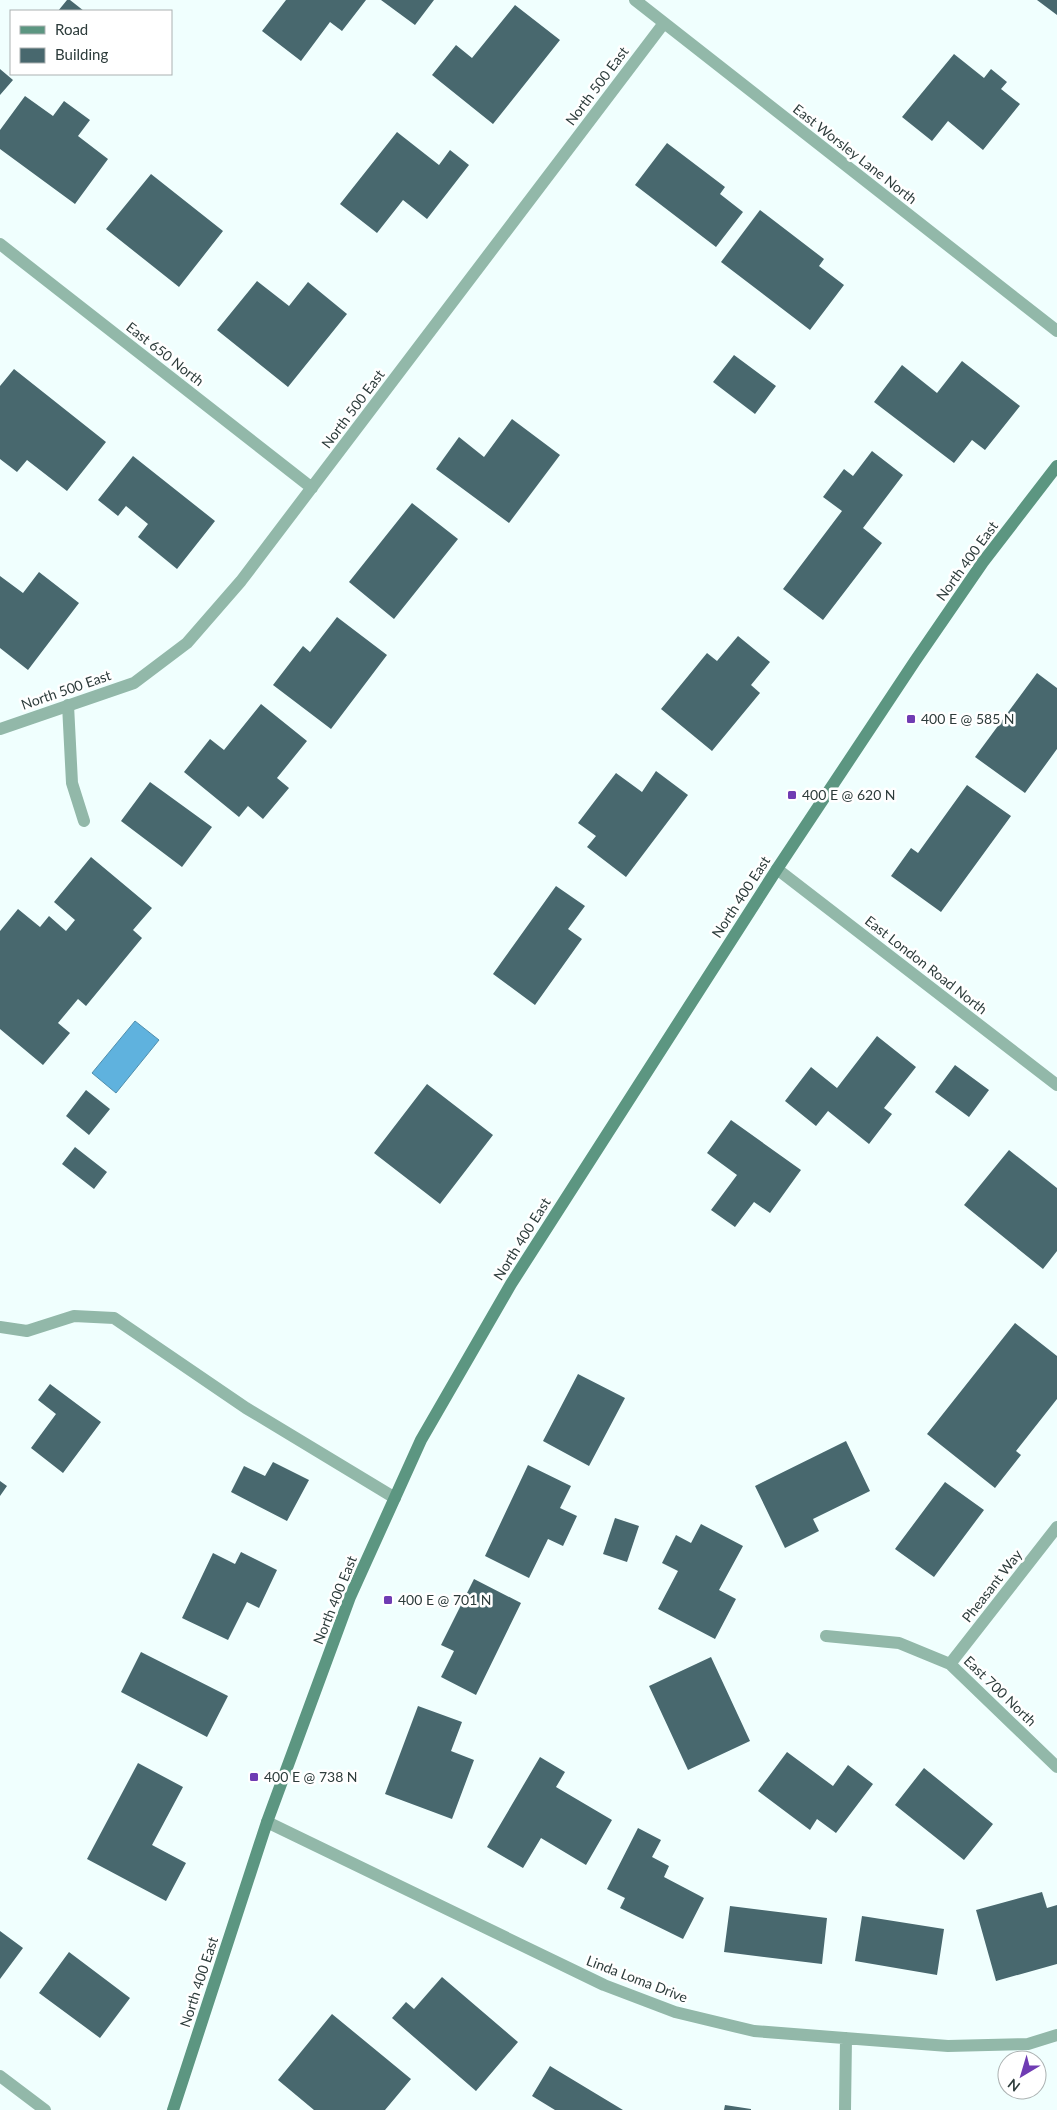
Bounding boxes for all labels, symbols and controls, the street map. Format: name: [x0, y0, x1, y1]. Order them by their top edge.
legend: [10, 10, 172, 75]
text: Road: [55, 20, 88, 38]
street label: North 500 East: [562, 43, 632, 128]
text: Building: [55, 45, 108, 63]
street label: East Worsley Lane North: [790, 100, 921, 207]
street label: East 650 North: [123, 318, 208, 389]
street label: North 500 East: [318, 366, 388, 451]
street label: North 400 East: [932, 518, 1001, 604]
street label: North 500 East: [19, 666, 113, 713]
place label: 400 E @ 585 N: [921, 710, 1015, 727]
marker: 400 E @ 585 N: [905, 713, 917, 725]
place label: 400 E @ 620 N: [802, 786, 896, 803]
marker: 400 E @ 620 N: [786, 789, 798, 801]
street label: North 400 East: [708, 853, 773, 941]
street label: East London Road North: [862, 912, 991, 1018]
street label: North 400 East: [489, 1194, 554, 1283]
street label: Pheasant Way: [958, 1545, 1026, 1625]
street label: North 400 East: [309, 1553, 360, 1647]
place label: 400 E @ 701 N: [398, 1591, 492, 1608]
marker: 400 E @ 701 N: [382, 1594, 394, 1606]
street label: East 700 North: [961, 1652, 1040, 1729]
place label: 400 E @ 738 N: [264, 1768, 358, 1785]
marker: 400 E @ 738 N: [248, 1771, 260, 1783]
street label: North 400 East: [176, 1935, 221, 2029]
street label: Linda Loma Drive: [584, 1951, 690, 2006]
north arrow: [997, 2050, 1047, 2100]
text: N: [1004, 2076, 1023, 2096]

